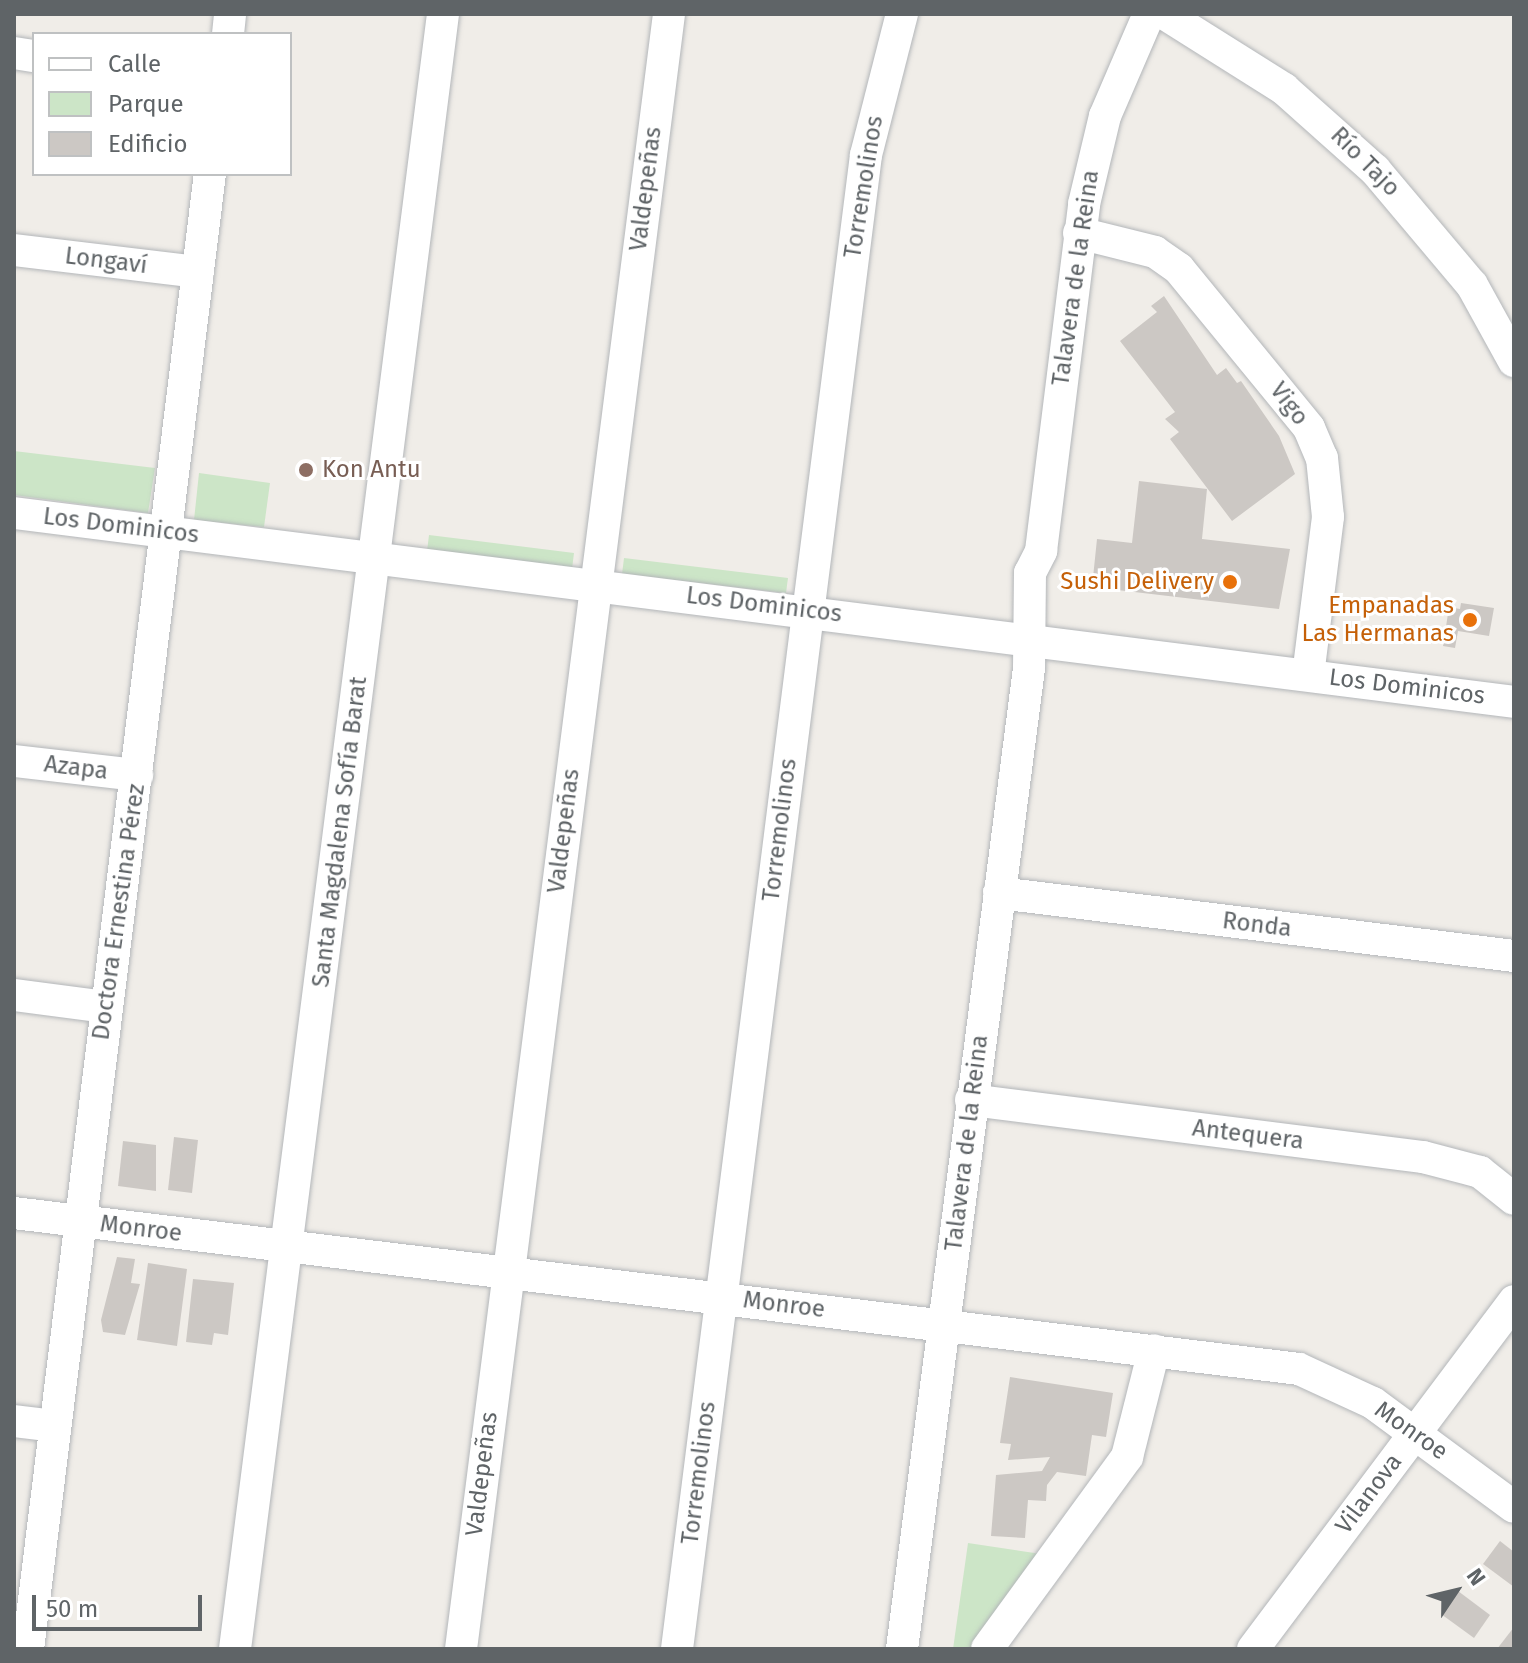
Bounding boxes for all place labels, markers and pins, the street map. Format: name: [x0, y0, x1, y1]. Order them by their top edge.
place label: Kon Antu: [322, 456, 421, 484]
marker: Kon Antu: [297, 461, 315, 479]
place label: Sushi Delivery: [1060, 568, 1214, 596]
marker: Sushi Delivery: [1221, 573, 1239, 591]
place label: Empanadas Las Hermanas: [1302, 592, 1454, 648]
marker: Empanadas Las Hermanas: [1461, 611, 1479, 629]

